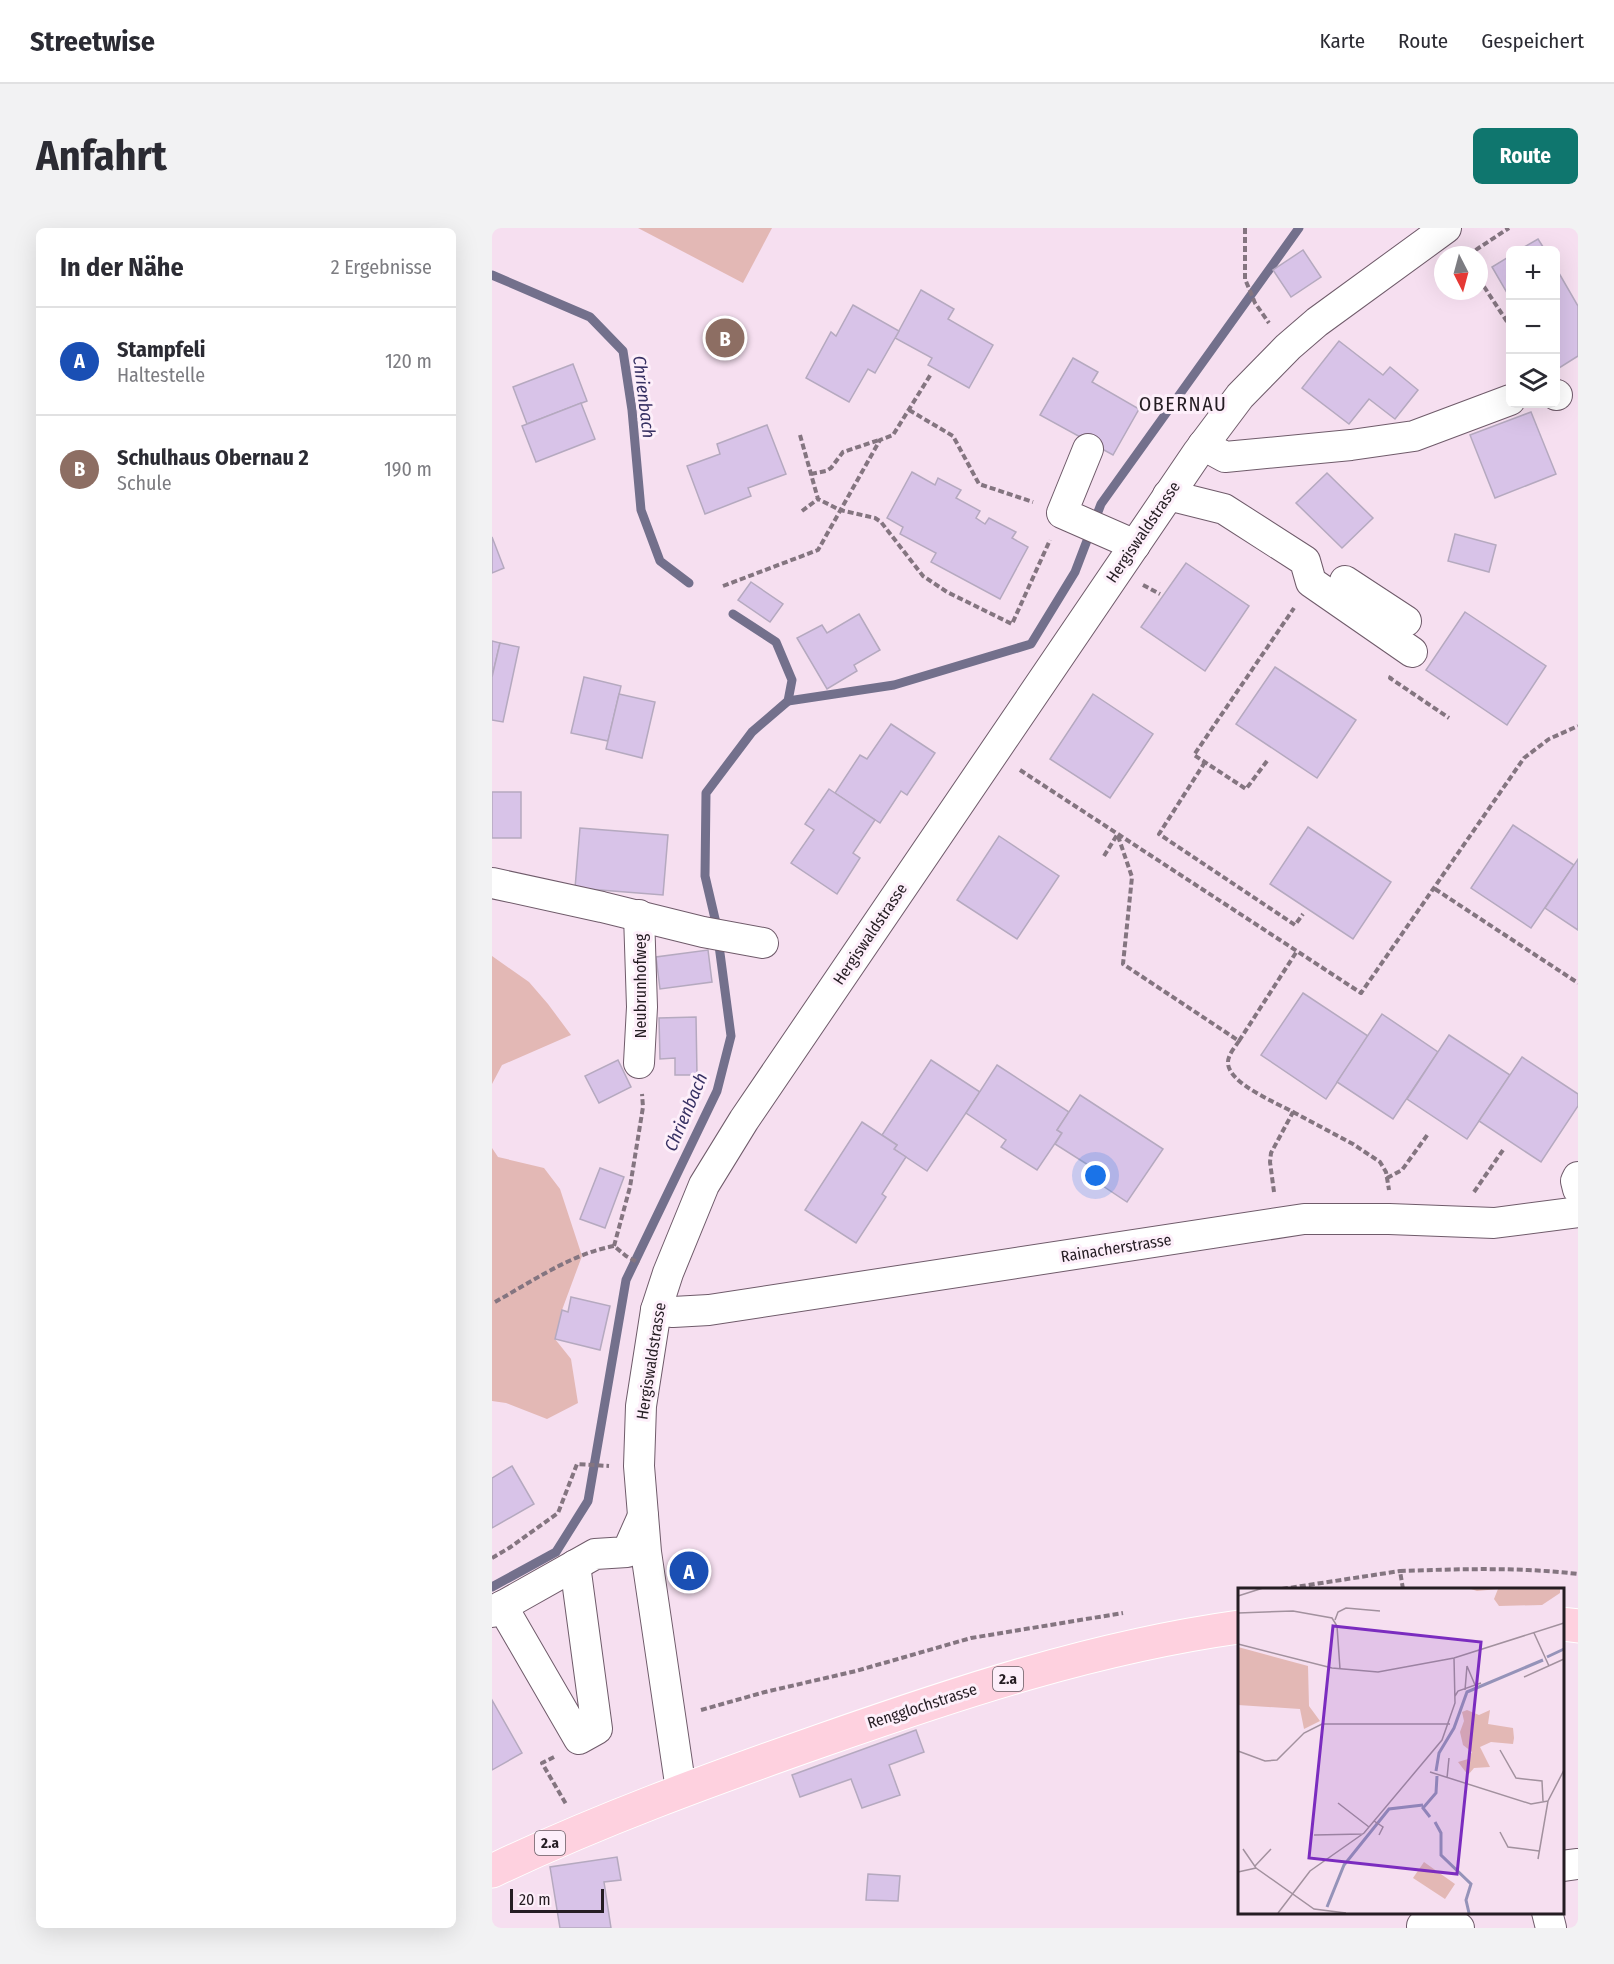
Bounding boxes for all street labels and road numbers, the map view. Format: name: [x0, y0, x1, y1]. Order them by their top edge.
street label: Hergiswaldstrasse: [1102, 478, 1184, 586]
street label: Hergiswaldstrasse: [829, 880, 911, 988]
street label: Neubrunhofweg: [631, 933, 650, 1038]
street label: Rainacherstrasse: [1059, 1230, 1173, 1266]
street label: Hergiswaldstrasse: [632, 1301, 670, 1421]
road number: 2.a: [993, 1667, 1023, 1691]
street label: Rengglochstrasse: [865, 1679, 979, 1733]
road number: 2.a: [535, 1831, 565, 1855]

